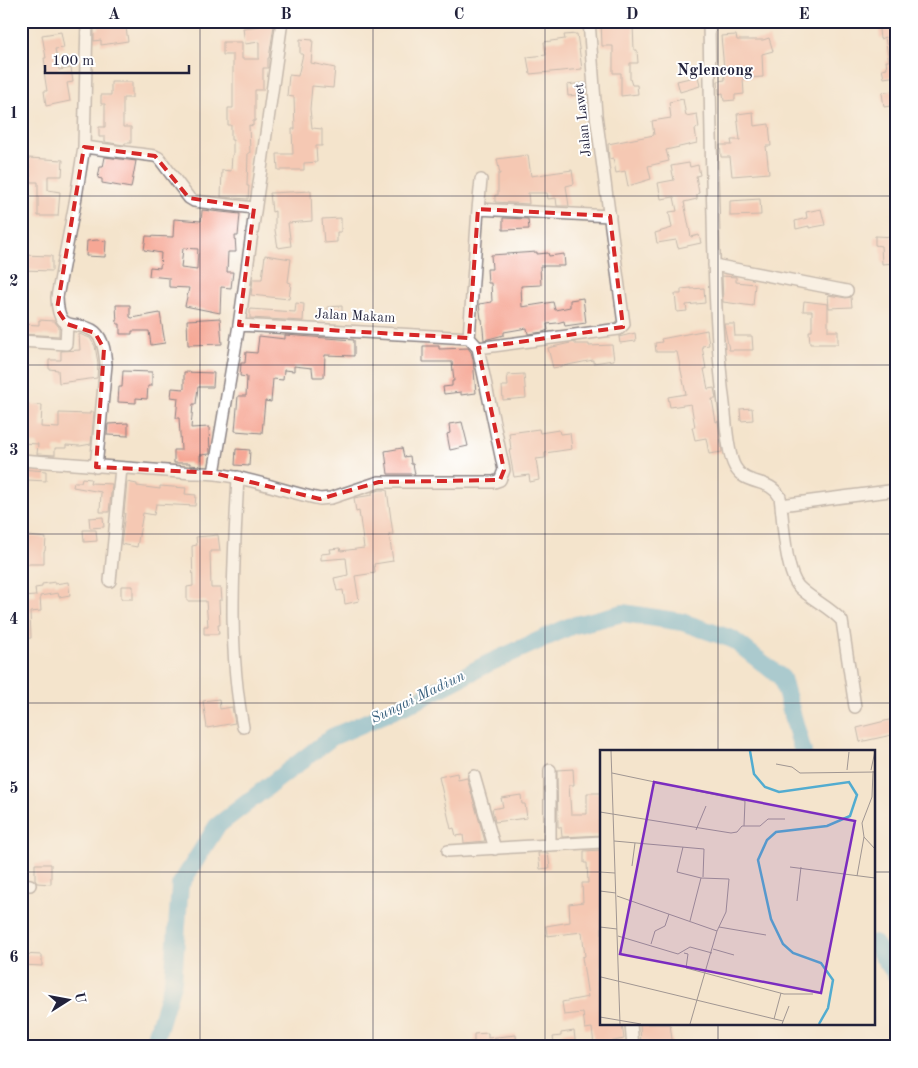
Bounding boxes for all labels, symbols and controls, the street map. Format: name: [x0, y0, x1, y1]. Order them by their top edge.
text: A: [108, 7, 120, 23]
text: B: [280, 7, 292, 23]
text: C: [454, 7, 464, 23]
text: D: [626, 7, 638, 23]
text: E: [798, 7, 810, 23]
scale bar: [45, 42, 189, 74]
text: 100 m: [52, 54, 94, 69]
district label: Nglencong: [677, 63, 753, 79]
street label: Jalan Lawet: [572, 82, 594, 158]
text: 1: [9, 106, 19, 122]
text: 2: [9, 274, 19, 290]
street label: Jalan Makam: [314, 307, 396, 325]
text: 3: [9, 443, 19, 459]
text: 4: [9, 612, 19, 628]
water label: Sungai Madiun: [369, 669, 468, 727]
inset map: [600, 750, 876, 1026]
text: 5: [9, 781, 19, 797]
text: 6: [9, 950, 19, 966]
north arrow: [42, 976, 92, 1026]
text: U: [72, 991, 88, 1005]

